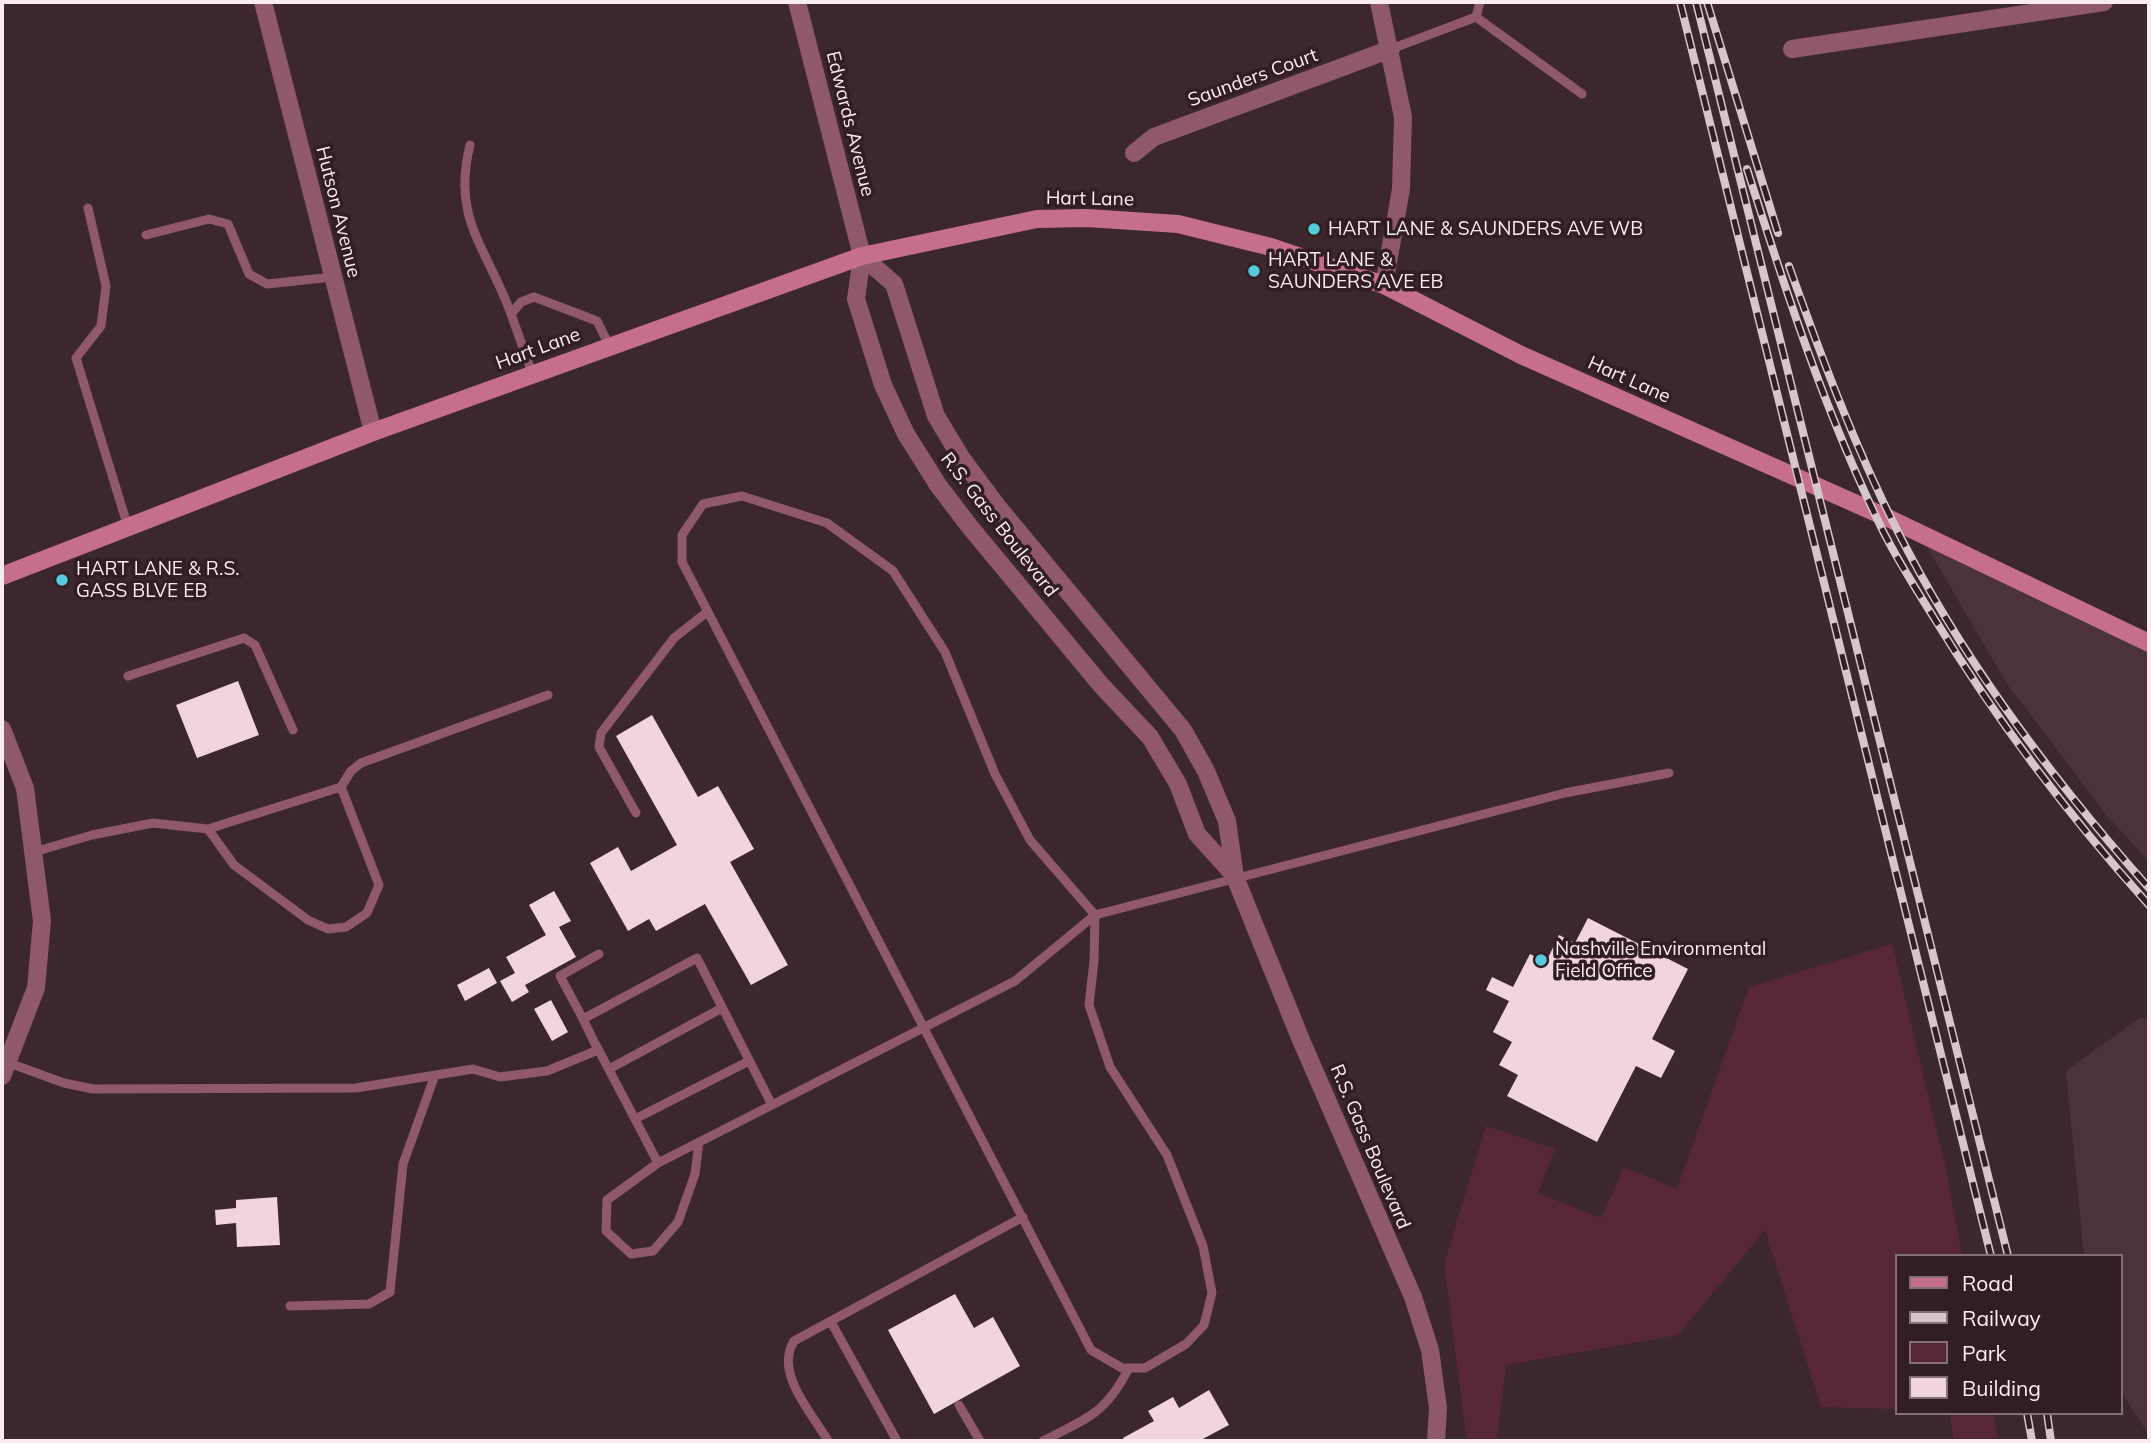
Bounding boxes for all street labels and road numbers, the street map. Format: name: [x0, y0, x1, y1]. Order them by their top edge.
street label: Saunders Court: [1185, 44, 1321, 112]
street label: Edwards Avenue: [821, 49, 879, 199]
street label: Hutson Avenue: [311, 144, 365, 280]
street label: Hart Lane: [1046, 187, 1134, 211]
street label: Hart Lane: [493, 323, 583, 375]
street label: Hart Lane: [1584, 352, 1674, 408]
street label: R.S. Gass Boulevard: [936, 448, 1062, 602]
street label: R.S. Gass Boulevard: [1325, 1061, 1415, 1233]

